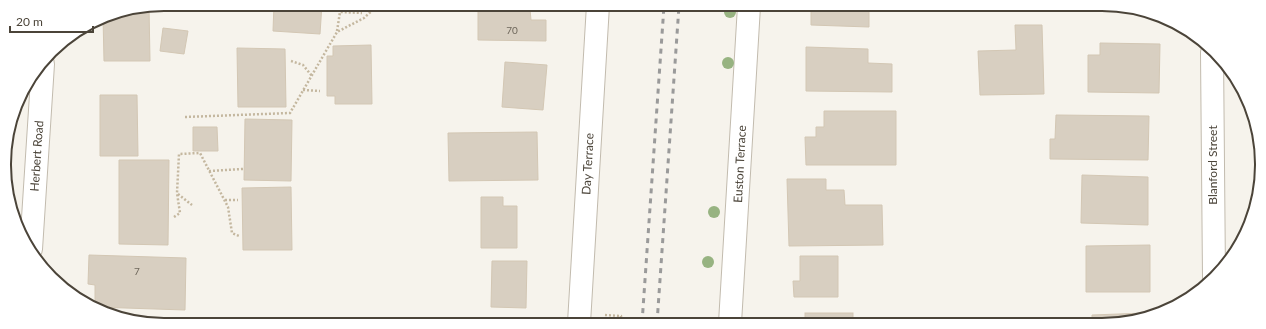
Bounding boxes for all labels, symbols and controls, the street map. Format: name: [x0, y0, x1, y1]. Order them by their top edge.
scale bar: [10, 8, 93, 34]
text: 20 m: [16, 14, 43, 29]
house number: 70: [506, 24, 518, 36]
street label: Herbert Road: [27, 120, 46, 192]
street label: Euston Terrace: [730, 125, 749, 203]
street label: Blanford Street: [1205, 125, 1220, 205]
street label: Day Terrace: [578, 133, 597, 195]
house number: 7: [134, 265, 140, 277]

